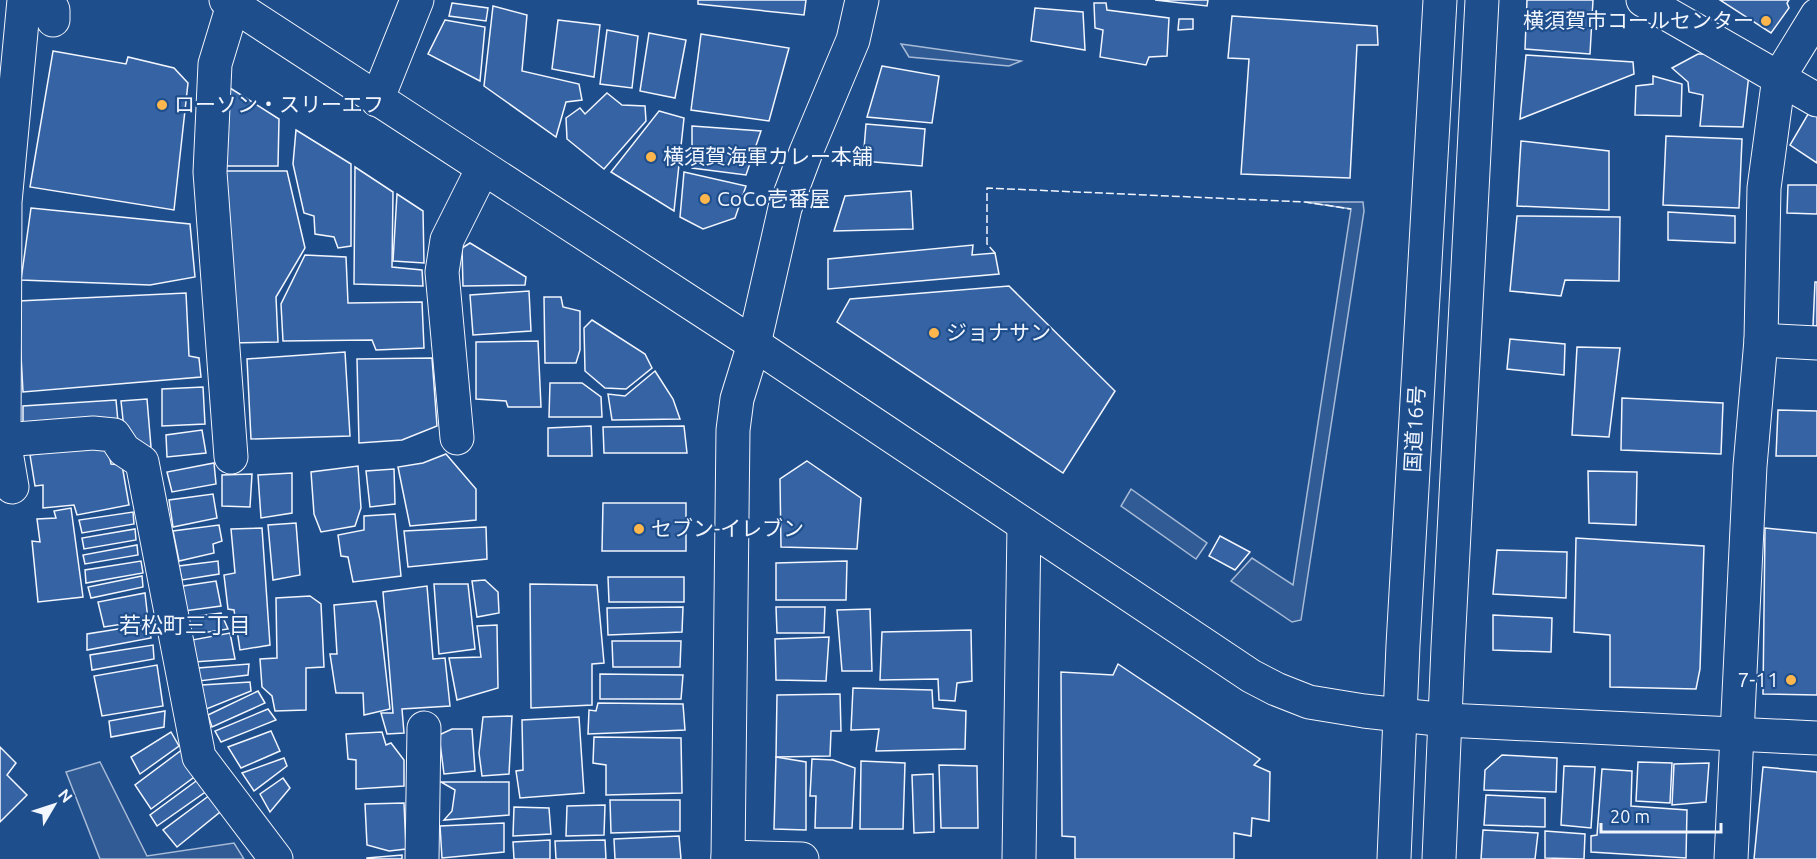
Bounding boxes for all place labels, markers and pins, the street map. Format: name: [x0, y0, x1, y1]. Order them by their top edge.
place label: 横須賀市コールセンター: [1523, 8, 1754, 32]
marker: 横須賀市コールセンター: [1759, 14, 1773, 28]
place label: ローソン・スリーエフ: [174, 92, 384, 116]
marker: ローソン・スリーエフ: [155, 98, 169, 112]
place label: 横須賀海軍カレー本舗: [663, 144, 873, 168]
marker: 横須賀海軍カレー本舗: [644, 150, 658, 164]
place label: CoCo壱番屋: [717, 186, 830, 210]
marker: CoCo壱番屋: [698, 192, 712, 206]
place label: ジョナサン: [946, 320, 1051, 344]
marker: ジョナサン: [927, 326, 941, 340]
place label: セブン-イレブン: [651, 516, 804, 540]
marker: セブン-イレブン: [632, 522, 646, 536]
place label: 7-11: [1737, 667, 1779, 691]
marker: 7-11: [1784, 673, 1798, 687]

